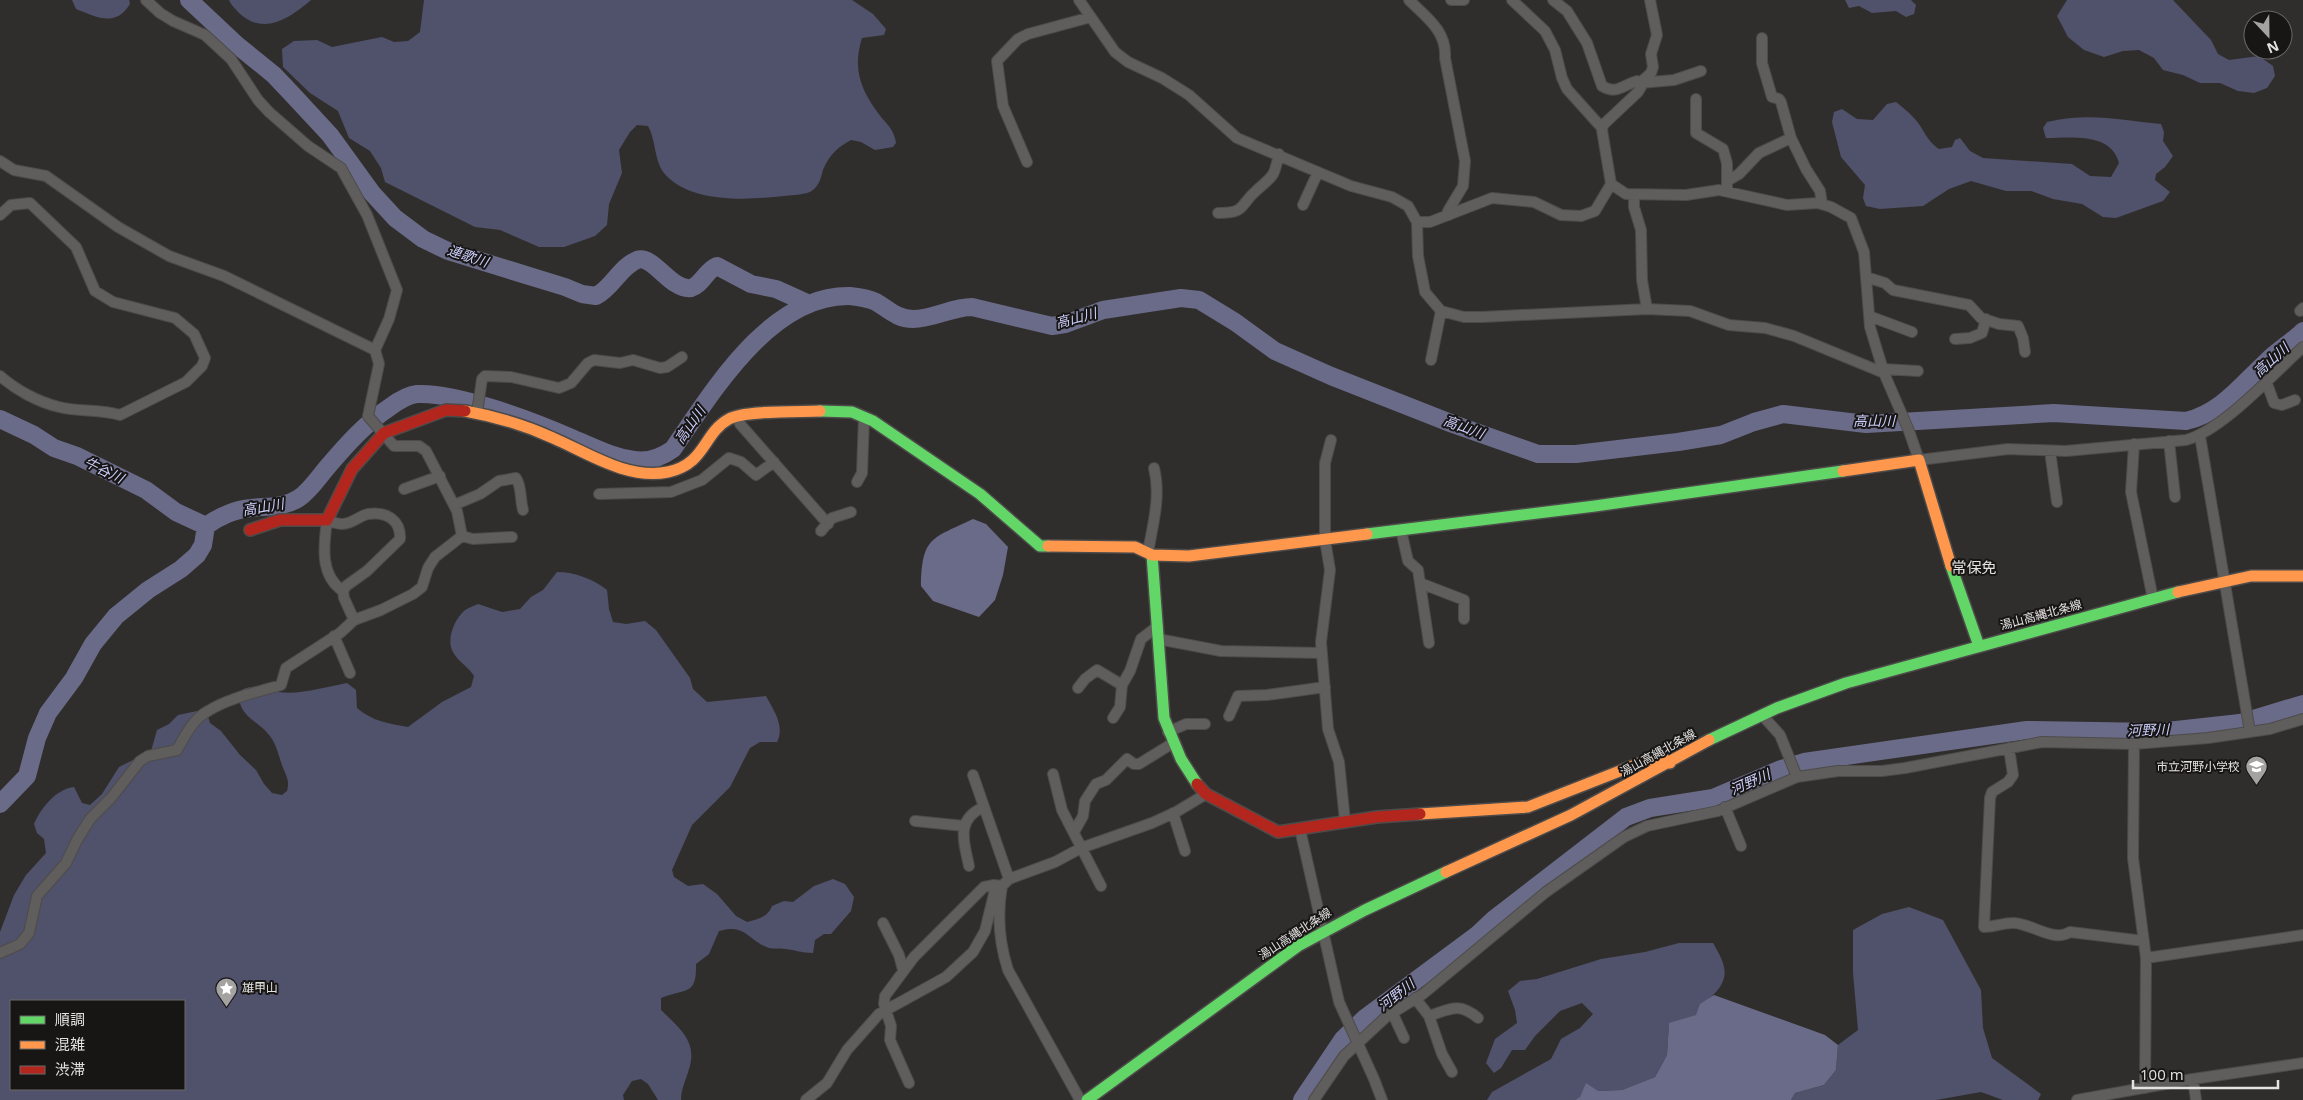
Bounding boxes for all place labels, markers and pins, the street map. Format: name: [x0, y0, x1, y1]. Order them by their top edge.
school or university icon: 市立河野小学校: [2244, 755, 2268, 786]
place label: 市立河野小学校: [2156, 758, 2240, 775]
place icon: 雄甲山: [214, 976, 238, 1007]
place label: 雄甲山: [242, 979, 278, 996]

